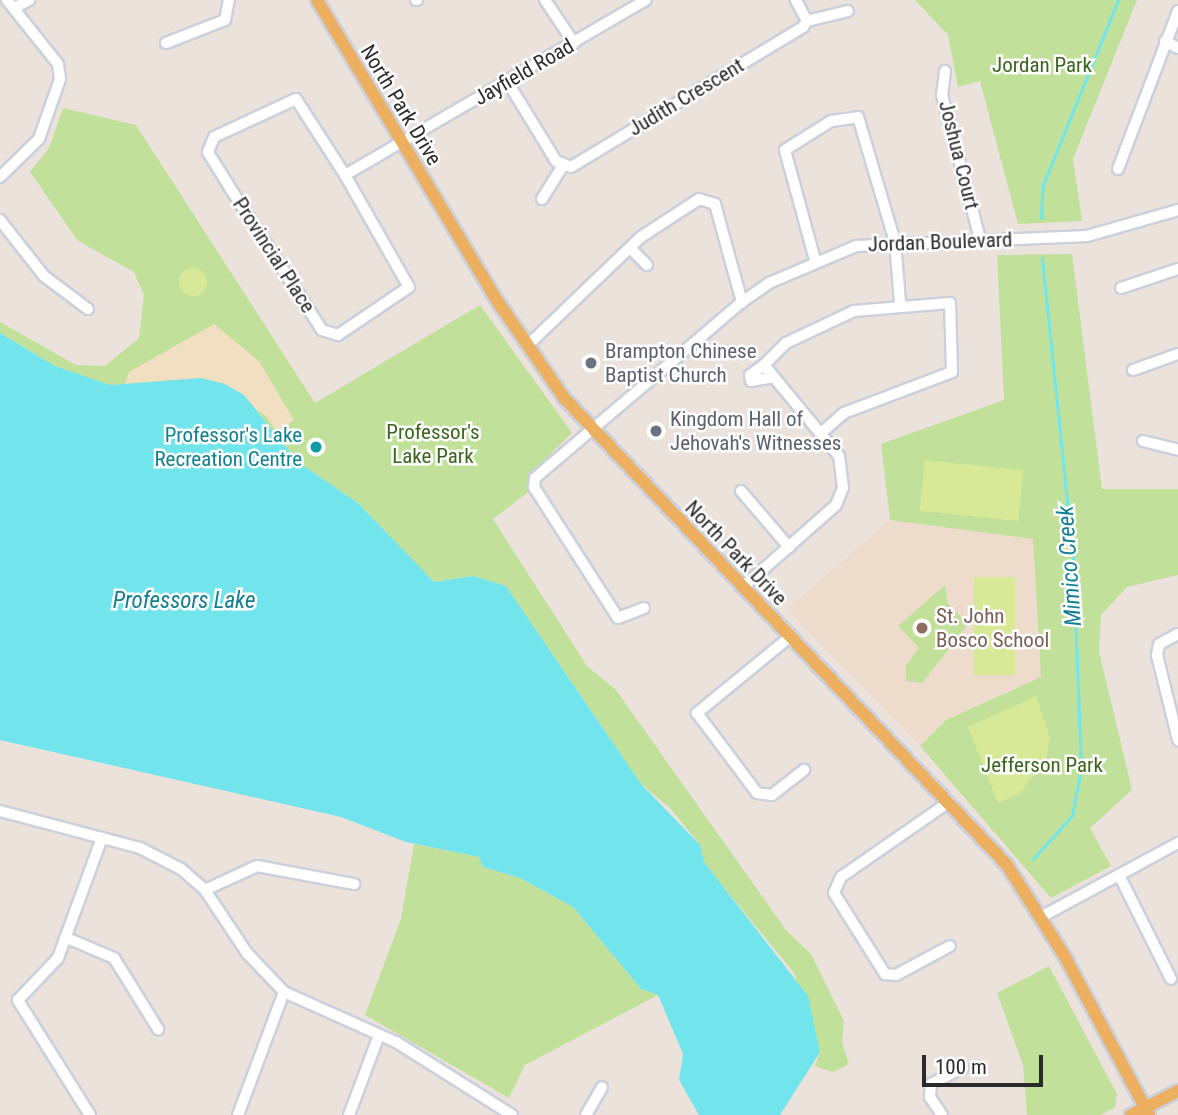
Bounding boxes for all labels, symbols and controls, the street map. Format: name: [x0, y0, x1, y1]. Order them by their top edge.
street label: Jayfield Road: [470, 33, 578, 111]
street label: North Park Drive: [355, 40, 447, 170]
park label: Jordan Park: [992, 52, 1092, 78]
street label: Judith Crescent: [624, 53, 748, 141]
street label: Joshua Court: [933, 98, 985, 212]
street label: Provincial Place: [227, 193, 321, 317]
street label: Jordan Boulevard: [867, 227, 1013, 257]
place label: Brampton Chinese Baptist Church: [605, 338, 757, 388]
marker: Brampton Chinese Baptist Church: [583, 355, 599, 371]
place label: Kingdom Hall of Jehovah's Witnesses: [670, 406, 841, 456]
park label: Professor's Lake Park: [386, 419, 480, 469]
place label: Professor's Lake Recreation Centre: [154, 422, 302, 472]
marker: Kingdom Hall of Jehovah's Witnesses: [648, 423, 664, 439]
marker: Professor's Lake Recreation Centre: [308, 439, 324, 455]
street label: North Park Drive: [680, 495, 792, 611]
water label: Mimico Creek: [1052, 505, 1088, 627]
water label: Professors Lake: [113, 587, 255, 615]
place label: St. John Bosco School: [936, 603, 1049, 653]
marker: St. John Bosco School: [914, 620, 930, 636]
park label: Jefferson Park: [981, 752, 1103, 778]
scale bar: [926, 1042, 1047, 1086]
text: 100 m: [935, 1055, 987, 1079]

